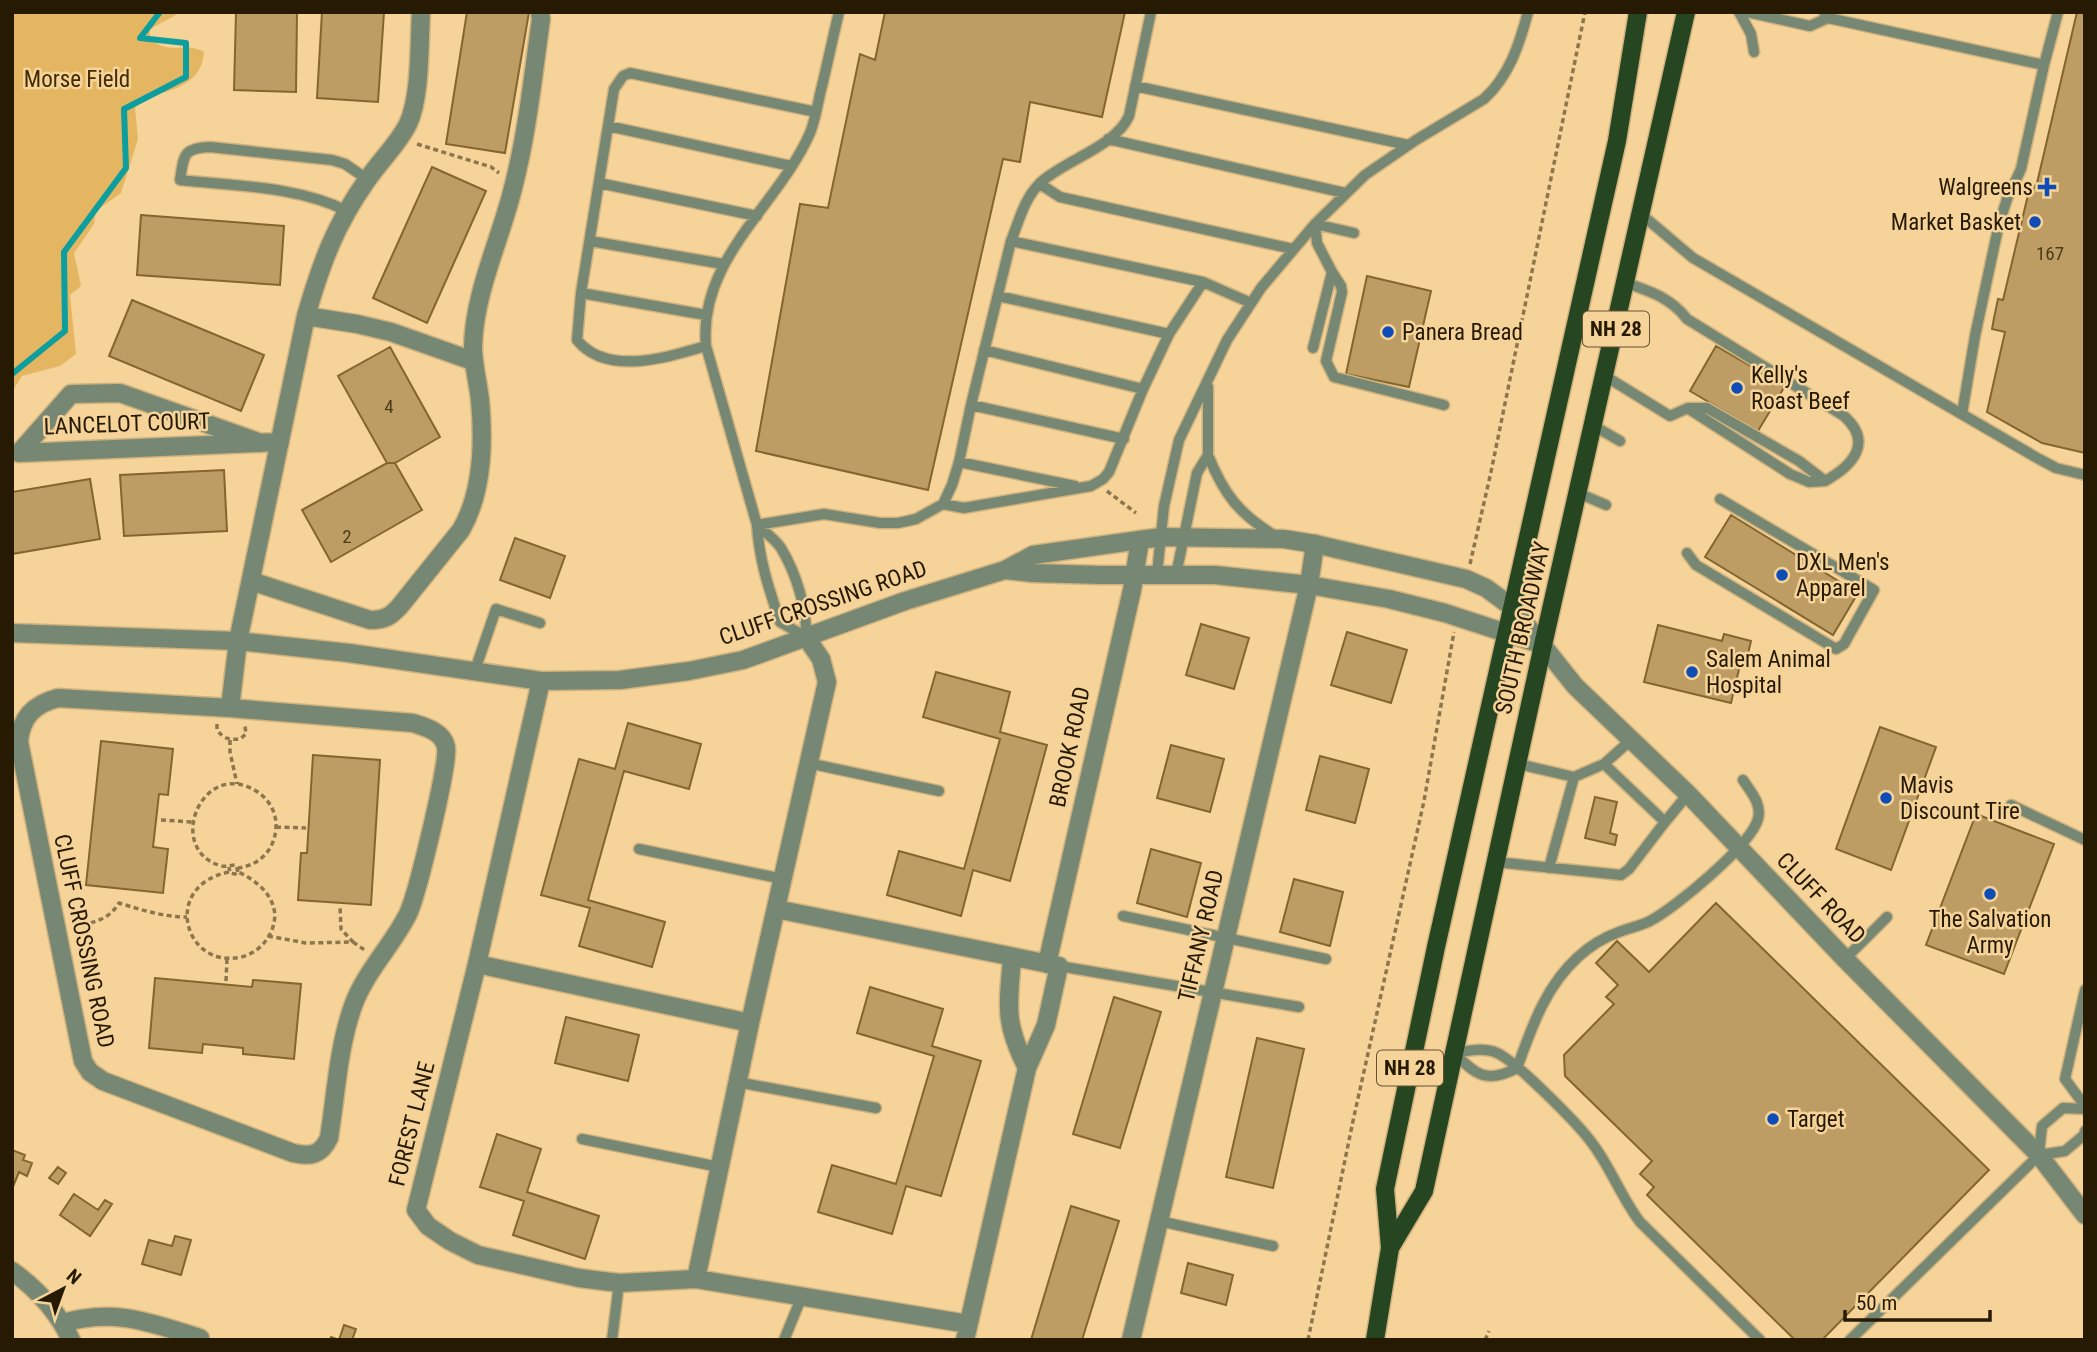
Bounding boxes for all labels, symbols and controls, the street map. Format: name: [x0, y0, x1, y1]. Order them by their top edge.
park label: Morse Field: [24, 66, 130, 93]
place label: Walgreens: [1938, 174, 2033, 201]
marker: Walgreens: [2039, 179, 2055, 195]
place label: Market Basket: [1891, 209, 2021, 236]
marker: Market Basket: [2027, 214, 2043, 230]
house number: 167: [2036, 242, 2064, 265]
road number: NH 28: [1583, 312, 1649, 346]
place label: Panera Bread: [1402, 319, 1523, 346]
marker: Panera Bread: [1380, 324, 1396, 340]
place label: Kelly's Roast Beef: [1751, 362, 1850, 415]
marker: Kelly's Roast Beef: [1729, 380, 1745, 396]
house number: 4: [384, 395, 394, 418]
street label: LANCELOT COURT: [43, 408, 211, 440]
house number: 2: [342, 525, 352, 548]
street label: SOUTH BROADWAY: [1490, 539, 1556, 717]
place label: DXL Men's Apparel: [1796, 549, 1890, 602]
street label: CLUFF CROSSING ROAD: [716, 555, 930, 651]
marker: DXL Men's Apparel: [1774, 567, 1790, 583]
place label: Salem Animal Hospital: [1706, 646, 1831, 699]
marker: Salem Animal Hospital: [1684, 664, 1700, 680]
street label: BROOK ROAD: [1044, 684, 1096, 810]
place label: Mavis Discount Tire: [1900, 772, 2020, 825]
marker: Mavis Discount Tire: [1878, 790, 1894, 806]
street label: CLUFF CROSSING ROAD: [48, 832, 120, 1050]
street label: CLUFF ROAD: [1771, 847, 1871, 949]
street label: TIFFANY ROAD: [1173, 867, 1229, 1005]
marker: The Salvation Army: [1982, 886, 1998, 902]
place label: The Salvation Army: [1929, 906, 2051, 959]
road number: NH 28: [1377, 1050, 1443, 1086]
street label: FOREST LANE: [383, 1059, 441, 1189]
place label: Target: [1787, 1106, 1844, 1133]
marker: Target: [1765, 1111, 1781, 1127]
north arrow: [28, 1254, 98, 1324]
text: N: [62, 1264, 86, 1289]
scale bar: [1845, 1278, 1990, 1322]
text: 50 m: [1856, 1291, 1897, 1315]

